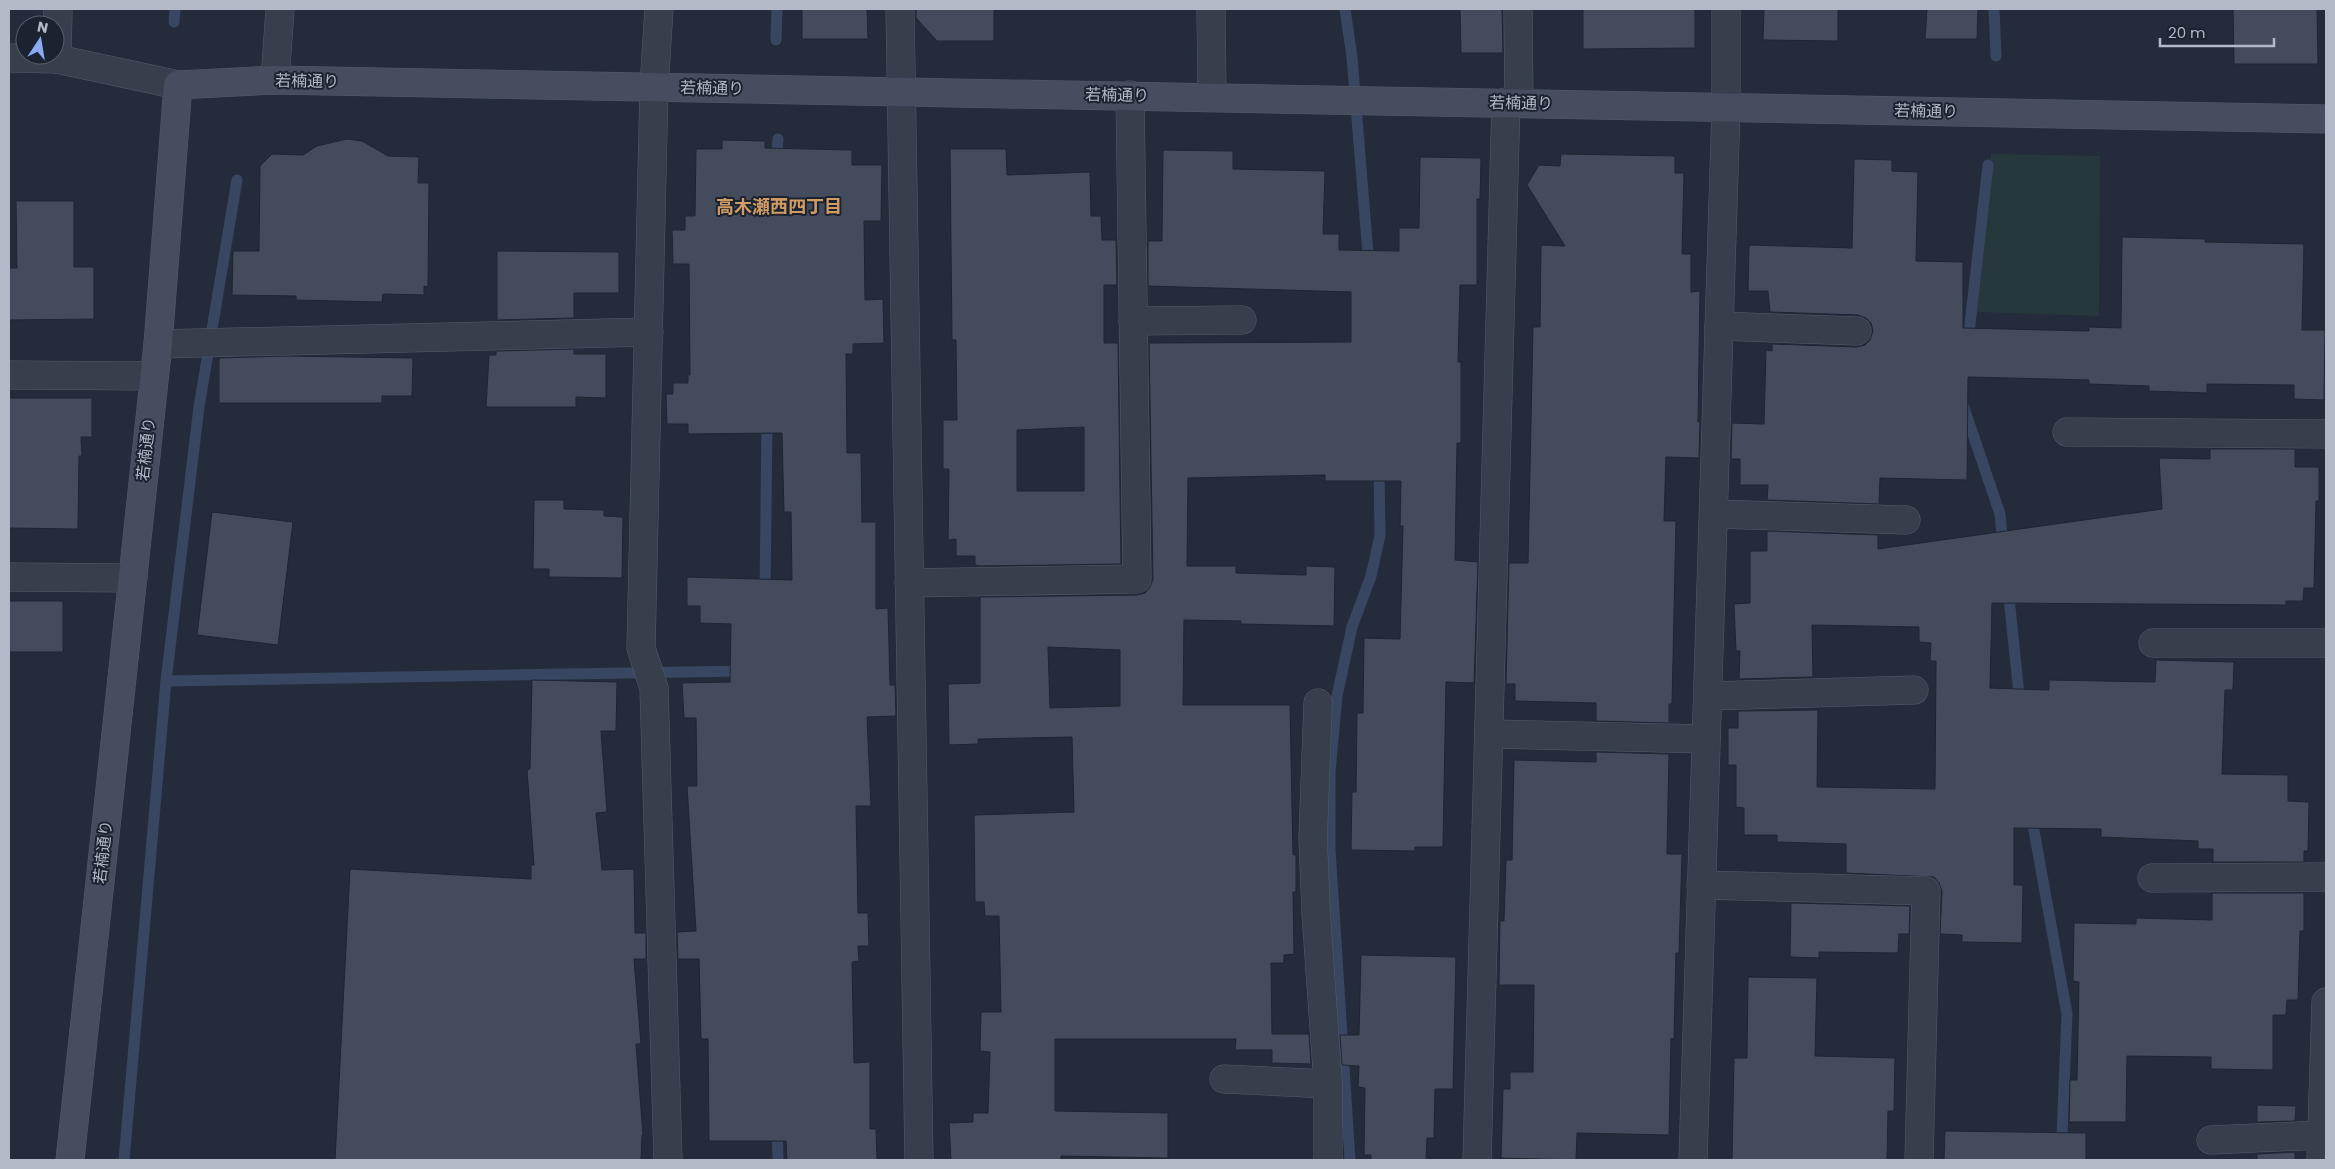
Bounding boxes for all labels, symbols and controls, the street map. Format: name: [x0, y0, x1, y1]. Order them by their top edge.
north arrow: [15, 15, 65, 65]
scale bar: [2160, 15, 2274, 47]
text: N: [35, 16, 50, 38]
text: 20 m: [2168, 22, 2206, 43]
street label: 若楠通り: [275, 69, 339, 93]
street label: 若楠通り: [680, 76, 744, 100]
street label: 若楠通り: [1085, 83, 1149, 107]
street label: 若楠通り: [1489, 91, 1553, 115]
street label: 若楠通り: [1894, 99, 1958, 123]
district label: 高木瀬西四丁目: [716, 194, 842, 219]
street label: 若楠通り: [131, 416, 161, 482]
street label: 若楠通り: [88, 819, 118, 885]

